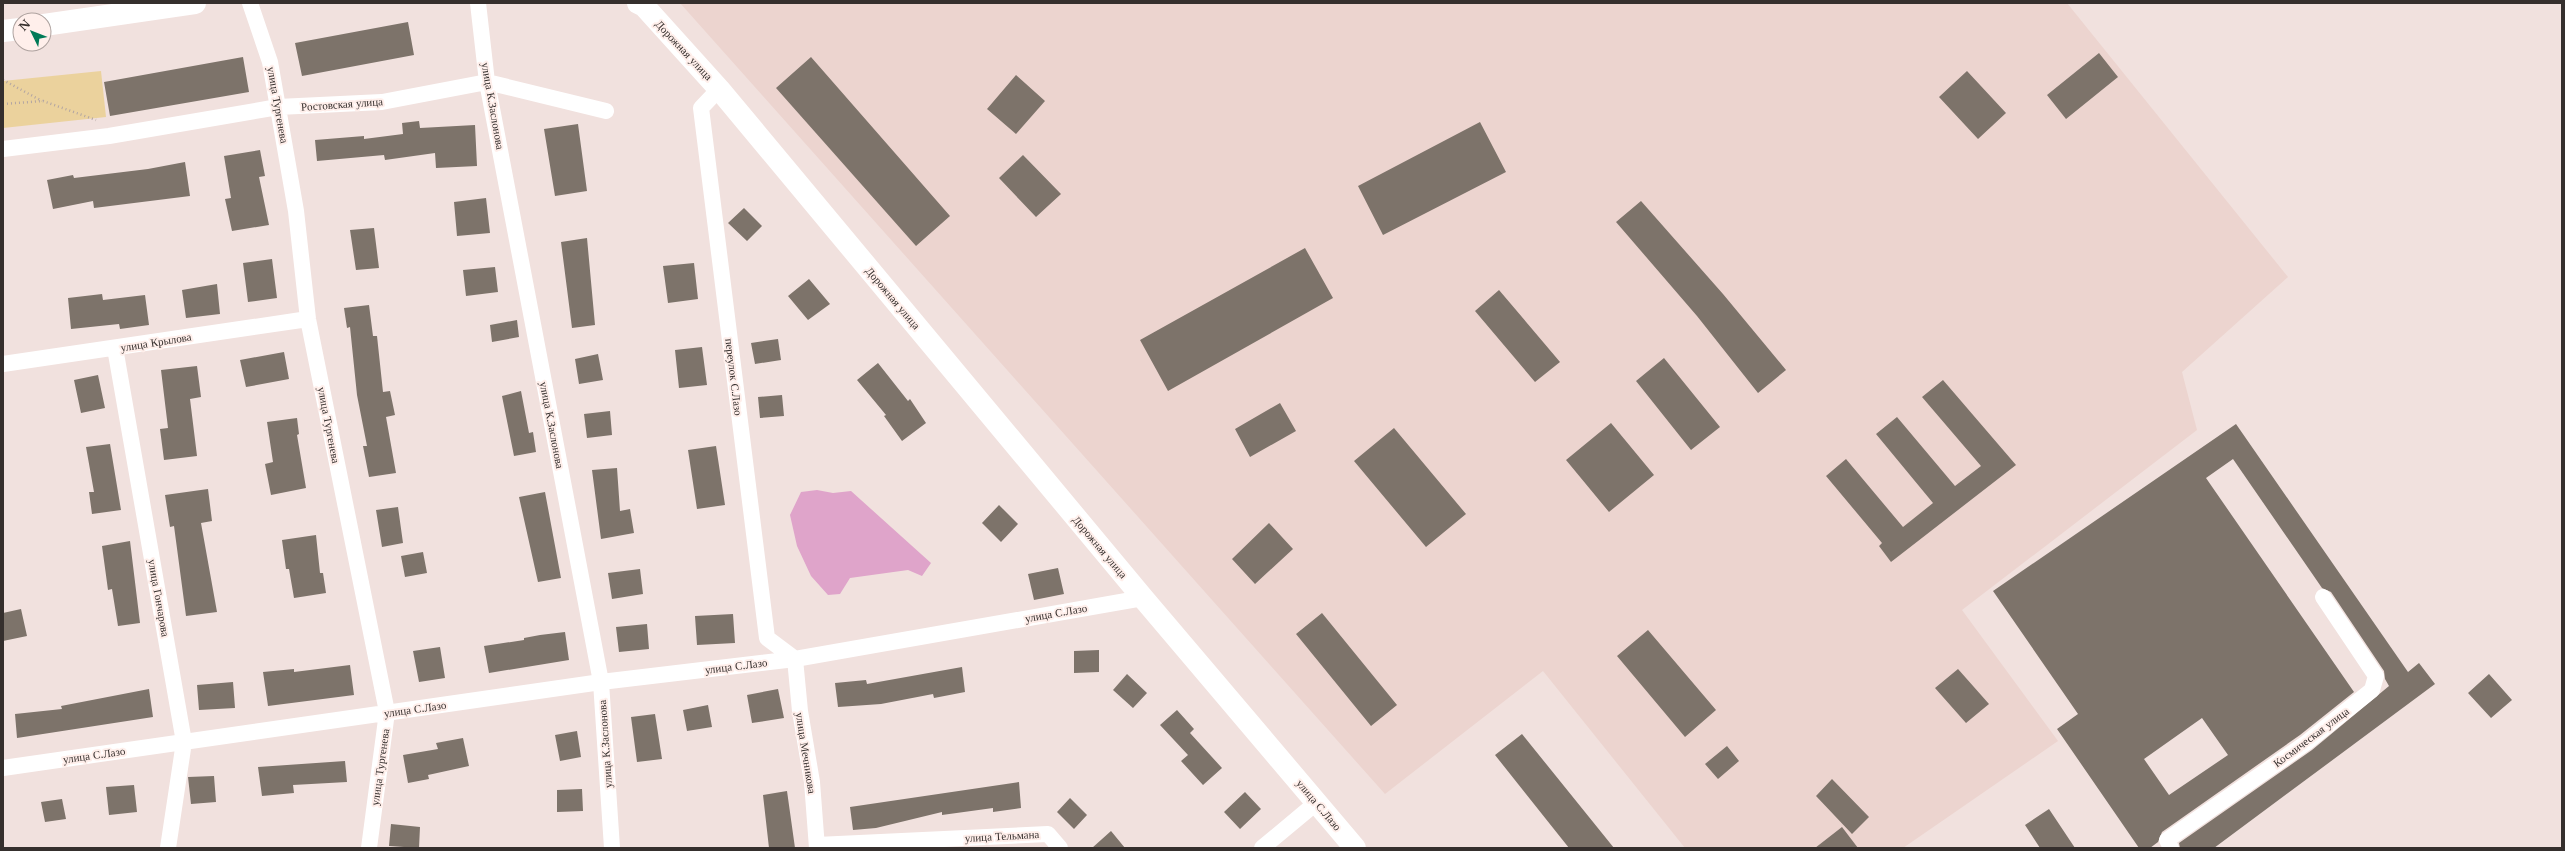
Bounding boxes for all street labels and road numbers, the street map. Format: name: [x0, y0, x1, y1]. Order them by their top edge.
street label: Дорожная улица: [652, 17, 716, 83]
street label: улица К.Заслонова: [478, 61, 508, 151]
street label: улица Тургенева: [264, 66, 292, 144]
street label: Ростовская улица: [301, 94, 384, 114]
street label: Дорожная улица: [863, 264, 923, 332]
street label: улица Крылова: [120, 329, 193, 355]
street label: переулок С.Лазо: [722, 338, 746, 417]
street label: улица К.Заслонова: [537, 380, 567, 470]
street label: улица Тургенева: [315, 386, 343, 464]
street label: Дорожная улица: [1070, 513, 1130, 581]
street label: улица Гончарова: [145, 558, 173, 638]
street label: улица С.Лазо: [1024, 601, 1089, 625]
street label: улица С.Лазо: [704, 655, 768, 677]
street label: улица С.Лазо: [383, 698, 448, 720]
street label: улица К.Заслонова: [595, 699, 615, 788]
street label: Космическая улица: [2270, 704, 2352, 770]
street label: улица Мечникова: [793, 711, 819, 795]
street label: улица Тургенева: [368, 728, 392, 806]
street label: улица С.Лазо: [62, 744, 127, 766]
street label: улица С.Лазо: [1293, 776, 1345, 834]
street label: улица Тельмана: [964, 827, 1040, 845]

